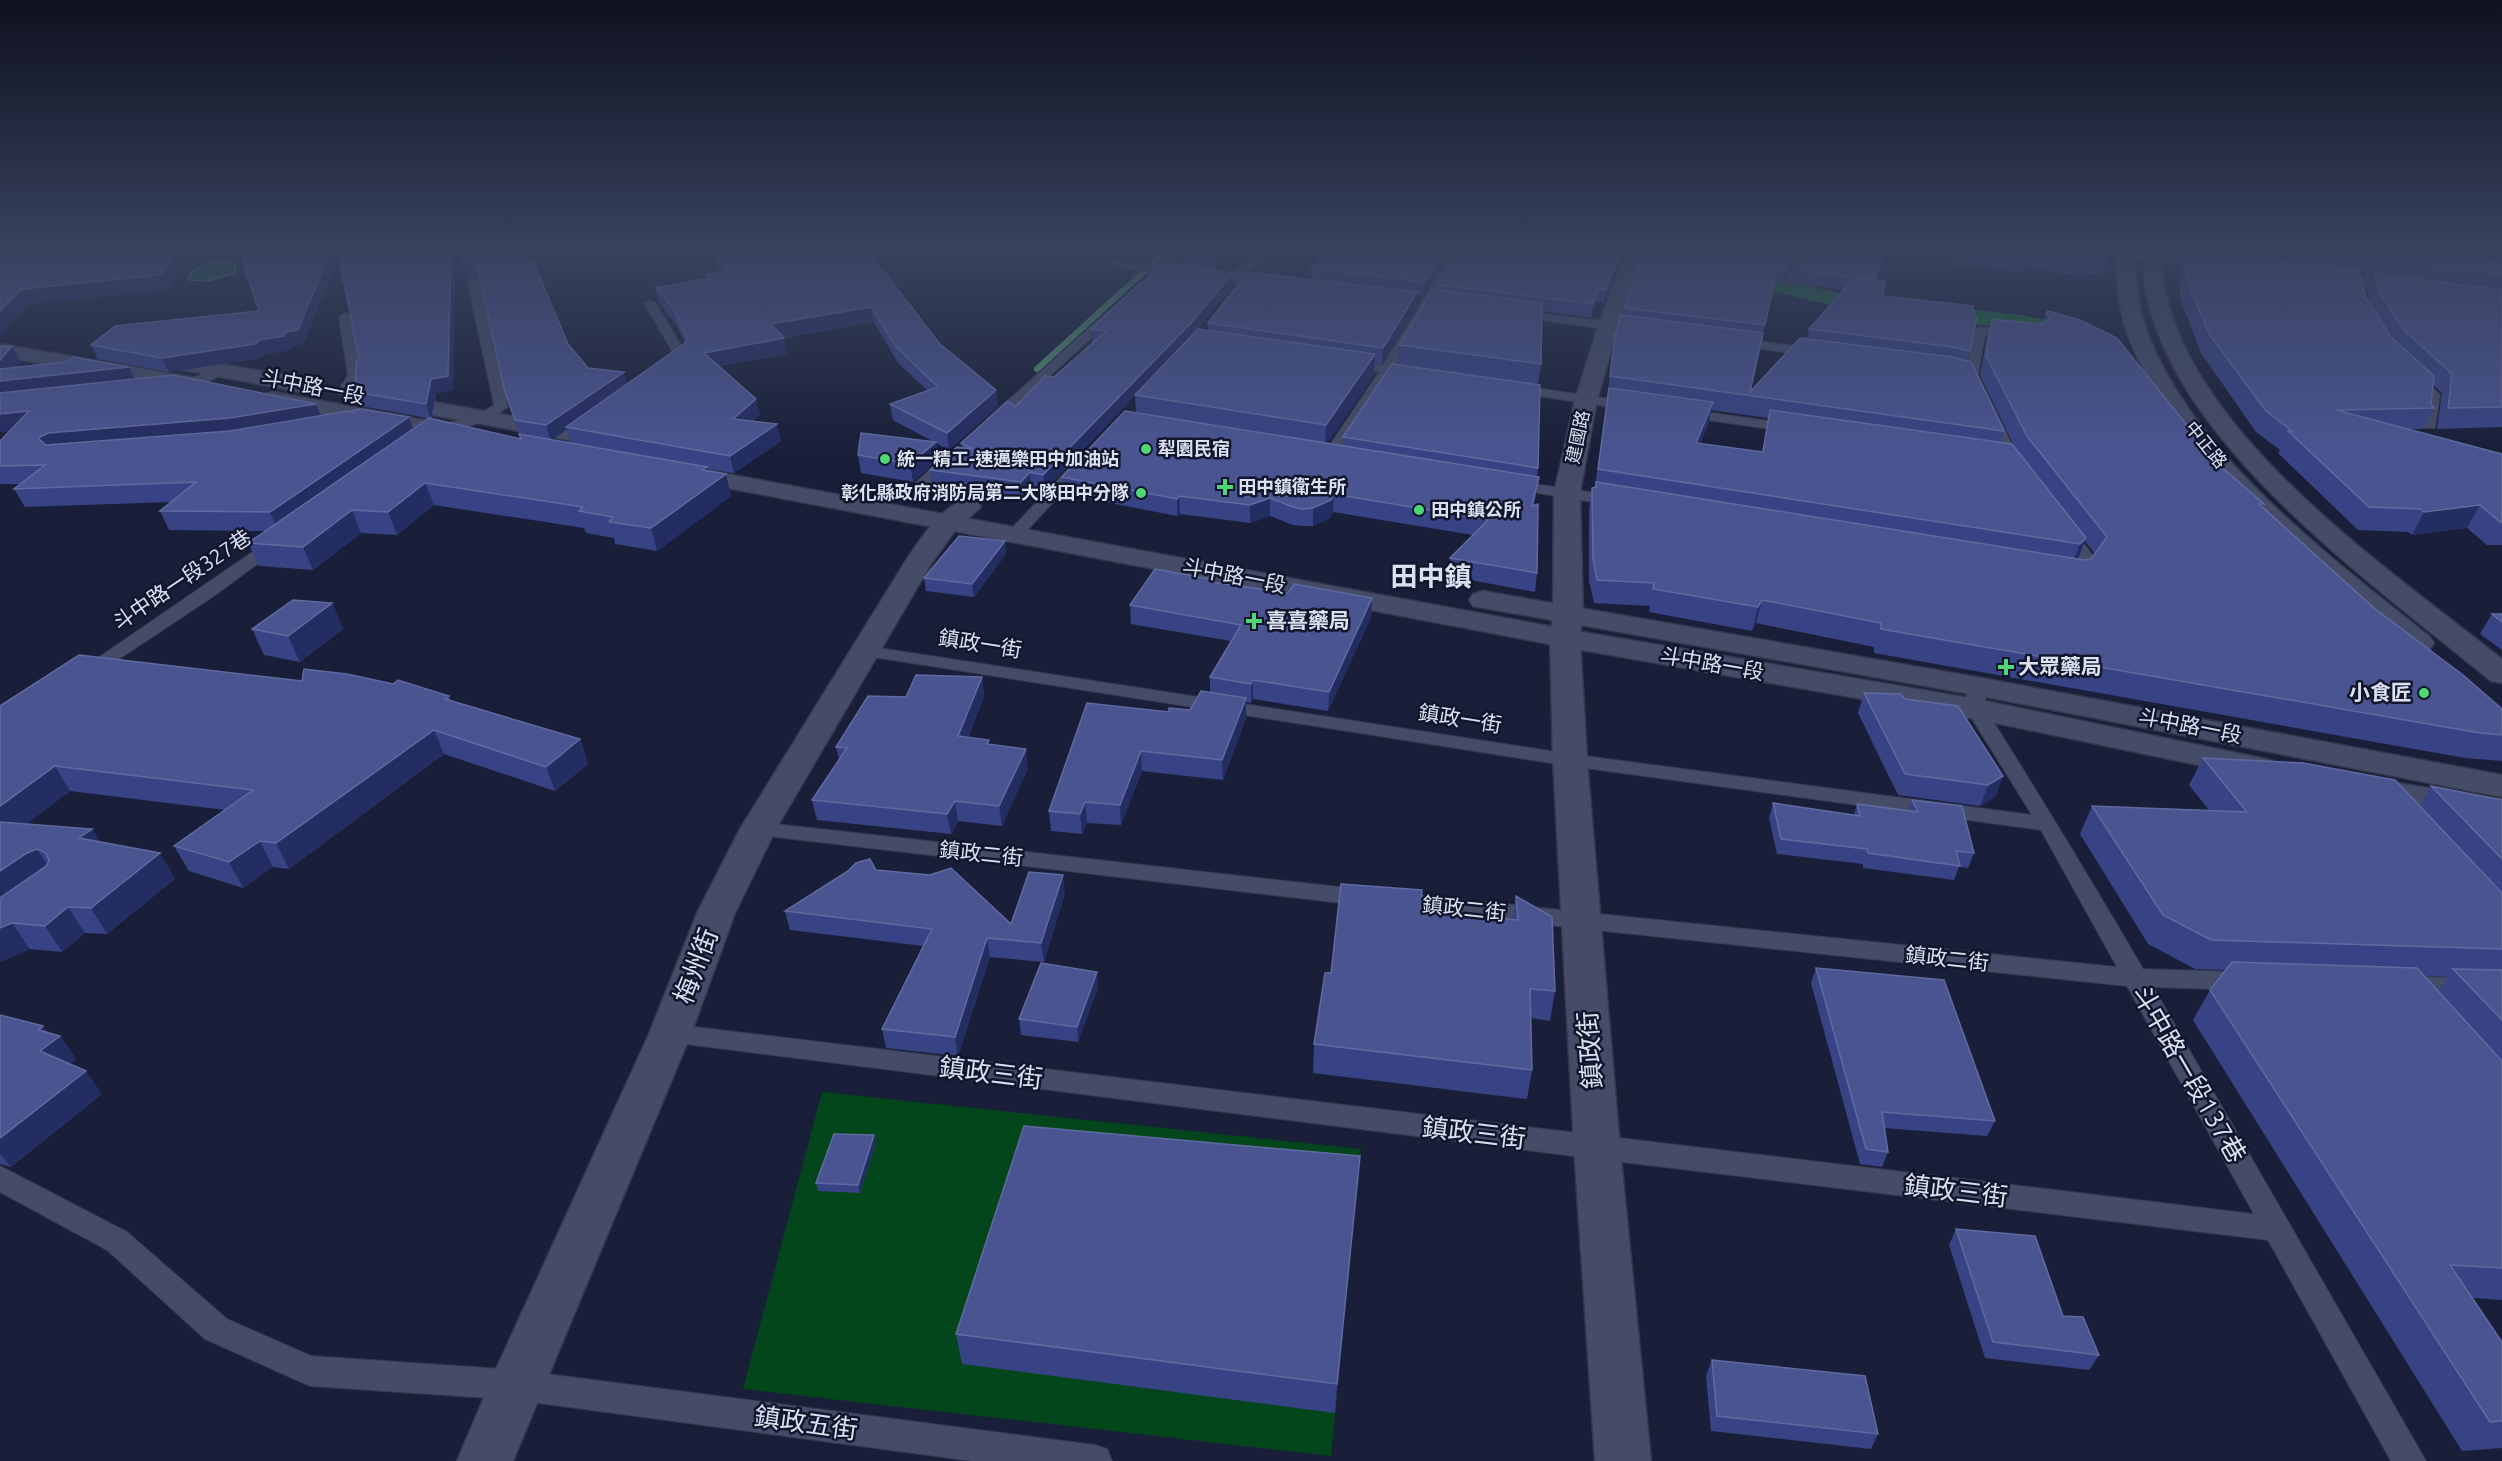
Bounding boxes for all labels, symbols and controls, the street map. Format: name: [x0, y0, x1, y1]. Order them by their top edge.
street label: 斗中路一段: [259, 364, 367, 408]
street label: 建國路: [1562, 408, 1592, 465]
street label: 中正路: [2182, 417, 2232, 472]
place label: 犁園民宿: [1158, 438, 1230, 458]
marker: 犁園民宿: [1139, 442, 1153, 456]
place label: 統一精工-速邁樂田中加油站: [897, 448, 1119, 468]
marker: 統一精工-速邁樂田中加油站: [878, 452, 892, 466]
place label: 田中鎮衛生所: [1238, 476, 1346, 496]
marker: 田中鎮衛生所: [1216, 478, 1234, 496]
place label: 彰化縣政府消防局第二大隊田中分隊: [841, 482, 1129, 502]
marker: 彰化縣政府消防局第二大隊田中分隊: [1134, 486, 1148, 500]
place label: 田中鎮公所: [1431, 499, 1521, 519]
marker: 田中鎮公所: [1412, 503, 1426, 517]
street label: 斗中路一段327巷: [108, 524, 255, 634]
street label: 斗中路一段: [1180, 553, 1288, 597]
district label: 田中鎮: [1391, 561, 1472, 591]
place label: 喜喜藥局: [1266, 608, 1350, 632]
marker: 喜喜藥局: [1247, 614, 1261, 628]
street label: 鎮政一街: [937, 625, 1024, 661]
street label: 斗中路一段: [1658, 642, 1766, 684]
place label: 大眾藥局: [2018, 654, 2102, 678]
marker: 大眾藥局: [1999, 660, 2013, 674]
place label: 小食匠: [2349, 680, 2412, 704]
marker: 小食匠: [2417, 686, 2431, 700]
street label: 鎮政一街: [1417, 700, 1504, 736]
street label: 斗中路一段: [2136, 703, 2244, 747]
street label: 鎮政二街: [938, 837, 1024, 869]
street label: 鎮政二街: [1421, 892, 1507, 924]
street label: 梅州街: [668, 924, 723, 1007]
street label: 鎮政二街: [1904, 942, 1990, 974]
street label: 斗中路一段137巷: [2127, 980, 2252, 1168]
street label: 鎮政街: [1572, 1010, 1607, 1090]
street label: 鎮政三街: [938, 1052, 1044, 1093]
street label: 鎮政三街: [1421, 1112, 1527, 1153]
street label: 鎮政三街: [1903, 1170, 2009, 1211]
street label: 鎮政五街: [753, 1401, 860, 1444]

